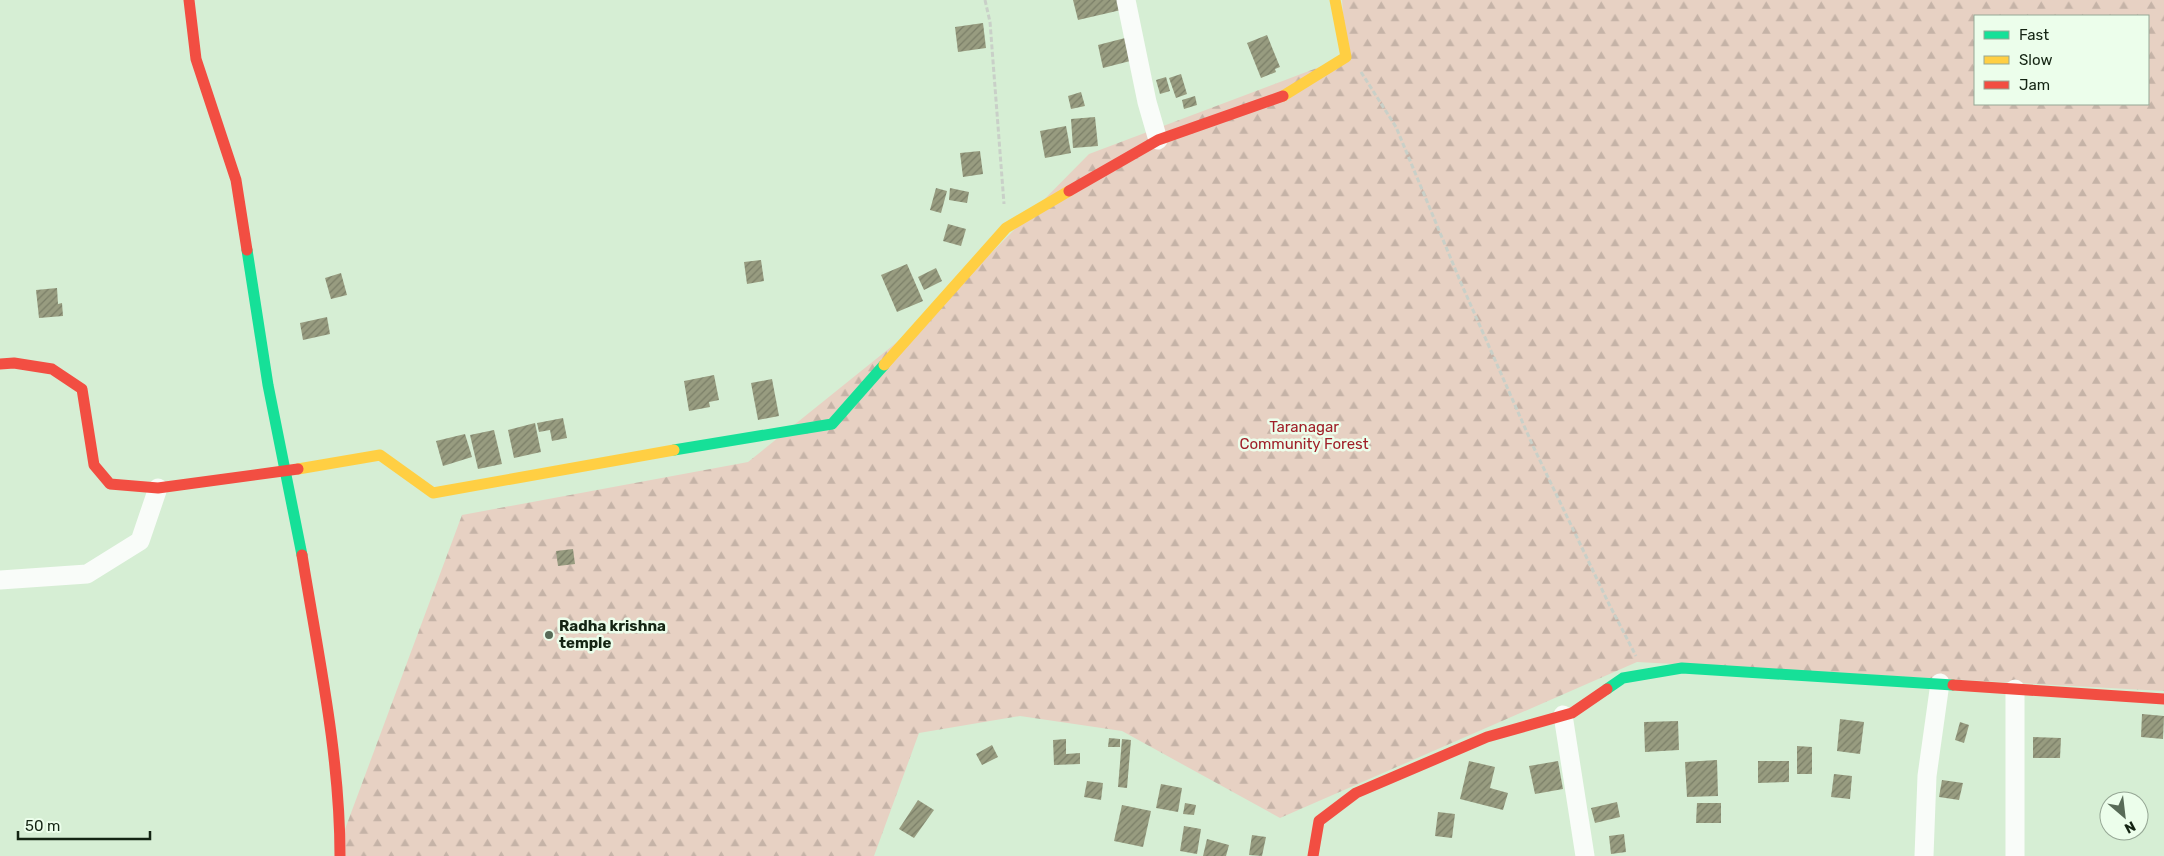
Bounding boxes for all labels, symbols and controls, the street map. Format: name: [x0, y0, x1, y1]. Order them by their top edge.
legend: [1974, 15, 2149, 105]
text: Fast: [2019, 26, 2049, 44]
text: Slow: [2019, 51, 2052, 69]
text: Jam: [2019, 76, 2050, 94]
park label: Taranagar Community Forest: [1239, 418, 1369, 453]
place label: Radha krishna temple: [559, 617, 666, 652]
marker: Radha krishna temple: [543, 629, 555, 641]
north arrow: [2099, 791, 2149, 841]
scale bar: [18, 808, 150, 840]
text: 50 m: [25, 817, 60, 835]
text: N: [2121, 817, 2138, 837]

